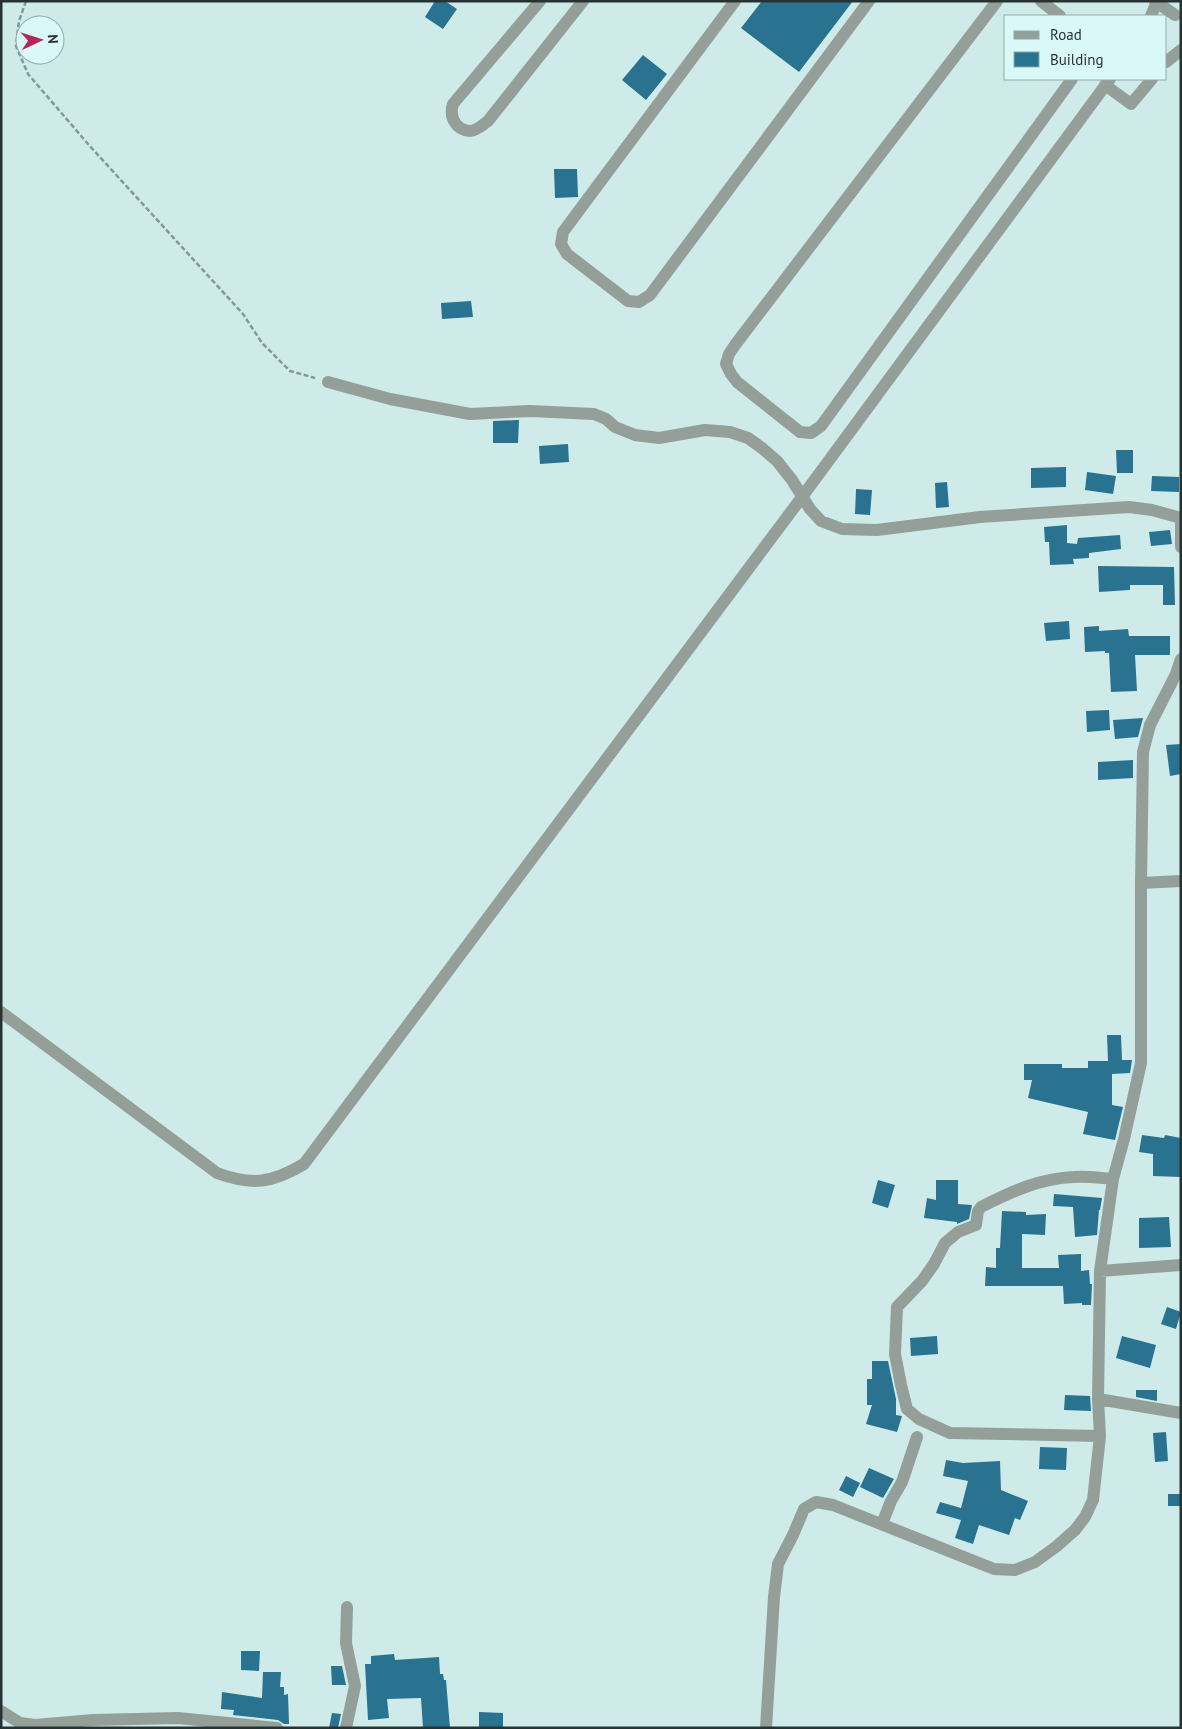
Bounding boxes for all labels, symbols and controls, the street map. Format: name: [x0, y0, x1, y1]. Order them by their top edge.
north arrow: [15, 15, 65, 65]
legend: [1004, 15, 1167, 80]
text: Road: [1050, 25, 1082, 44]
text: N: [44, 34, 62, 44]
text: Building: [1050, 50, 1104, 69]

